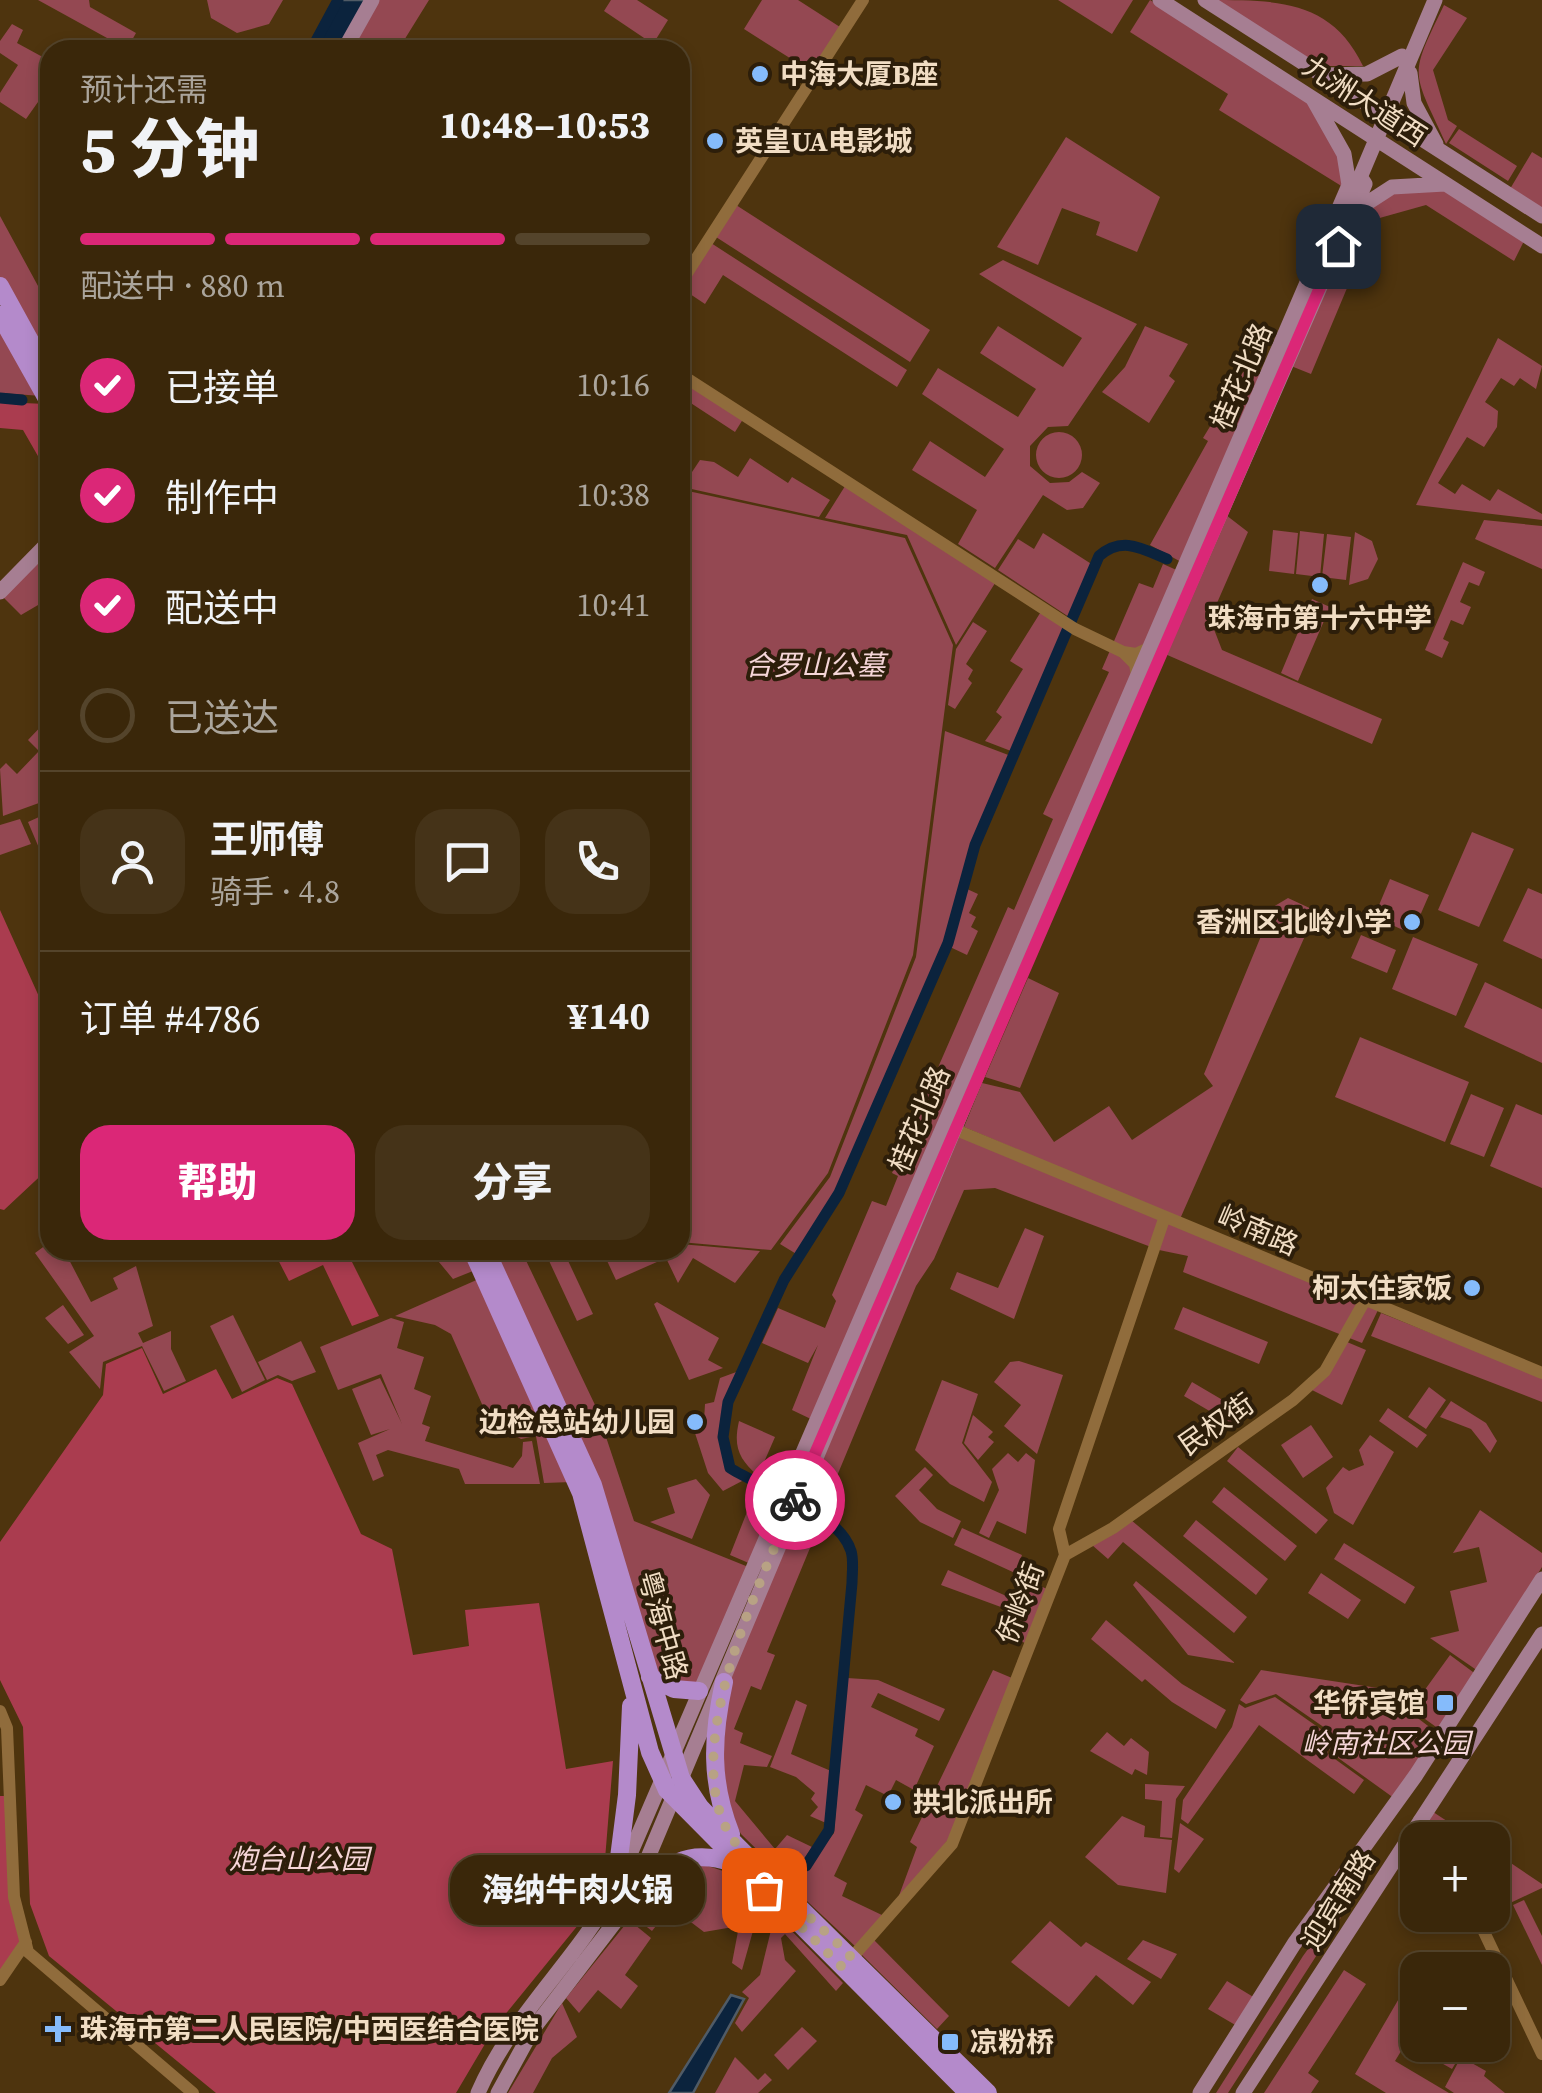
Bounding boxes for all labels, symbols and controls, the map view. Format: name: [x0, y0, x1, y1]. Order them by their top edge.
street label: 九洲大道西: [1296, 47, 1434, 155]
place label: 中海大厦B座: [780, 55, 938, 93]
marker: 中海大厦B座: [749, 63, 771, 85]
text: 预计还需: [80, 68, 208, 112]
text: 10:48–10:53: [439, 99, 650, 151]
text: 5 分钟: [80, 105, 259, 194]
place label: 英皇UA电影城: [735, 122, 912, 160]
marker: 英皇UA电影城: [704, 130, 726, 152]
pin: [1296, 204, 1381, 289]
icon: home: [1311, 219, 1366, 274]
text: 配送中 · 880 m: [80, 264, 285, 308]
street label: 桂花北路: [1202, 317, 1280, 435]
icon: check: [80, 358, 135, 413]
text: 已接单: [165, 362, 279, 414]
text: 10:16: [576, 363, 650, 407]
icon: check: [80, 468, 135, 523]
text: 制作中: [165, 472, 279, 524]
text: 10:38: [576, 473, 650, 517]
marker: 珠海市第十六中学: [1309, 574, 1331, 596]
icon: check: [80, 578, 135, 633]
text: 配送中: [165, 582, 279, 634]
text: 10:41: [576, 583, 650, 627]
place label: 珠海市第十六中学: [1208, 599, 1432, 637]
park label: 合罗山公墓: [745, 646, 889, 684]
text: 已送达: [165, 692, 279, 744]
button: person: [80, 809, 185, 914]
button: chat: [415, 809, 520, 914]
button: phone: [545, 809, 650, 914]
text: 王师傅: [210, 814, 324, 866]
text: 骑手 · 4.8: [210, 870, 340, 914]
place label: 香洲区北岭小学: [1196, 903, 1392, 941]
marker: 香洲区北岭小学: [1401, 911, 1423, 933]
text: ¥140: [568, 990, 650, 1042]
text: 订单 #4786: [80, 993, 261, 1045]
street label: 桂花北路: [880, 1060, 958, 1178]
button: 帮助: [80, 1125, 355, 1240]
button: 分享: [375, 1125, 650, 1240]
street label: 岭南路: [1212, 1196, 1304, 1264]
place label: 柯太住家饭: [1312, 1269, 1452, 1307]
marker: 柯太住家饭: [1461, 1277, 1483, 1299]
street label: 民权街: [1171, 1384, 1261, 1464]
place label: 边检总站幼儿园: [479, 1403, 675, 1441]
marker: 边检总站幼儿园: [684, 1411, 706, 1433]
courier: [745, 1450, 845, 1550]
icon: bike: [768, 1473, 823, 1528]
street label: 侨岭街: [987, 1557, 1053, 1649]
street label: 粤海中路: [629, 1566, 697, 1684]
place label: 华侨宾馆: [1313, 1684, 1425, 1722]
marker: 华侨宾馆: [1434, 1692, 1456, 1714]
park label: 岭南社区公园: [1302, 1724, 1474, 1762]
place label: 拱北派出所: [913, 1783, 1053, 1821]
marker: 拱北派出所: [882, 1791, 904, 1813]
map controls: [1400, 1822, 1510, 2062]
button: +: [1400, 1822, 1510, 1932]
park label: 炮台山公园: [229, 1840, 373, 1878]
street label: 迎宾南路: [1292, 1842, 1384, 1958]
pin: [722, 1848, 807, 1933]
callout: 海纳牛肉火锅: [449, 1855, 704, 1925]
icon: bag: [737, 1863, 792, 1918]
text: 海纳牛肉火锅: [481, 1868, 674, 1912]
button: −: [1400, 1952, 1510, 2062]
place label: 珠海市第二人民医院/中西医结合医院: [80, 2010, 539, 2048]
marker: 珠海市第二人民医院/中西医结合医院: [45, 2016, 71, 2042]
place label: 凉粉桥: [970, 2023, 1054, 2061]
marker: 凉粉桥: [939, 2031, 961, 2053]

